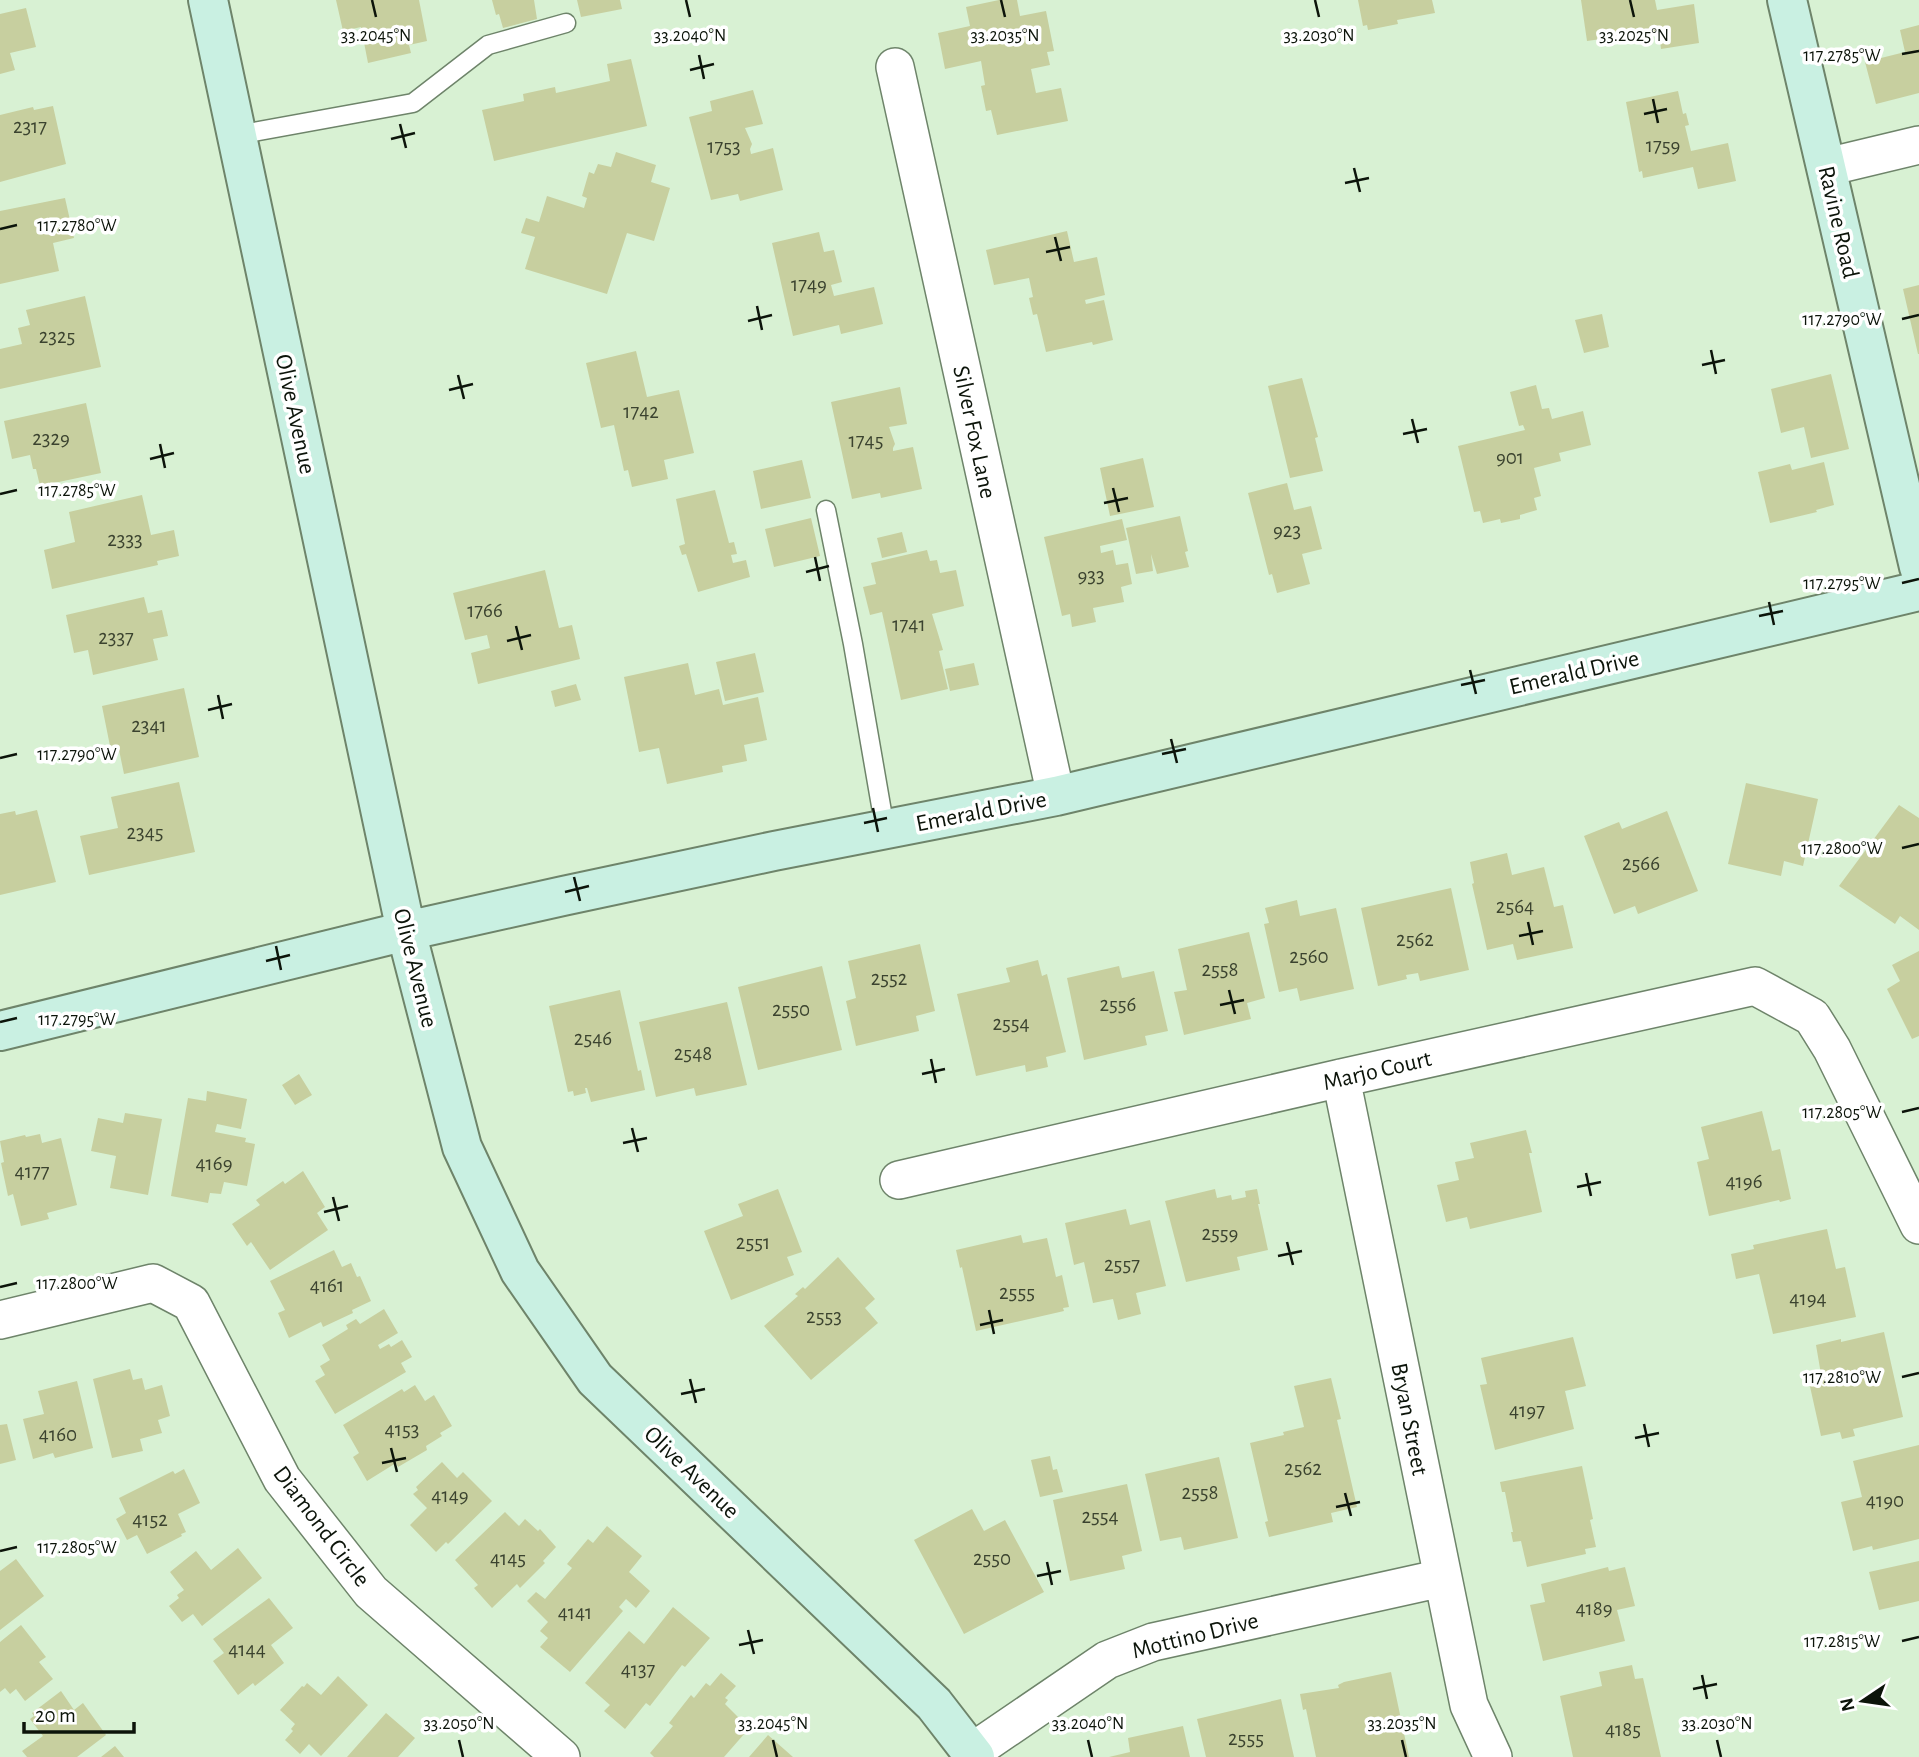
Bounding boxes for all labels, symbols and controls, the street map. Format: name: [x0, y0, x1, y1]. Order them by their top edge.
text: 33.2045°N: [341, 27, 411, 45]
text: 33.2040°N: [654, 27, 726, 45]
text: 33.2035°N: [970, 27, 1040, 45]
text: 33.2030°N: [1283, 27, 1355, 45]
text: 33.2025°N: [1599, 27, 1669, 45]
text: 117.2785°W: [1803, 47, 1881, 65]
house number: 2317: [13, 116, 47, 137]
house number: 1759: [1646, 135, 1680, 156]
house number: 1753: [707, 136, 741, 157]
street label: Ravine Road: [1813, 164, 1863, 281]
text: 117.2780°W: [37, 217, 117, 235]
house number: 1749: [791, 274, 827, 295]
text: 117.2790°W: [1802, 311, 1882, 329]
house number: 2325: [39, 326, 75, 347]
street label: Olive Avenue: [271, 352, 319, 476]
street label: Silver Fox Lane: [948, 364, 1000, 501]
house number: 1742: [623, 401, 659, 422]
house number: 2329: [32, 428, 70, 449]
house number: 1745: [849, 430, 883, 451]
house number: 901: [1496, 447, 1524, 468]
text: 117.2785°W: [38, 482, 116, 500]
house number: 923: [1273, 520, 1301, 541]
house number: 2333: [107, 529, 143, 550]
house number: 933: [1077, 565, 1105, 586]
text: 117.2795°W: [1803, 575, 1881, 593]
house number: 1766: [467, 600, 503, 621]
house number: 1741: [892, 614, 926, 635]
house number: 2337: [98, 627, 134, 648]
street label: Emerald Drive: [1507, 646, 1641, 700]
house number: 2341: [131, 715, 167, 736]
text: 117.2790°W: [37, 746, 117, 764]
street label: Emerald Drive: [914, 788, 1048, 836]
house number: 2345: [126, 822, 164, 843]
text: 117.2800°W: [1801, 840, 1883, 858]
house number: 2566: [1622, 853, 1660, 874]
house number: 2564: [1496, 896, 1534, 917]
street label: Olive Avenue: [389, 906, 441, 1030]
house number: 2562: [1396, 929, 1434, 950]
house number: 2560: [1289, 946, 1329, 967]
house number: 2558: [1201, 959, 1239, 980]
house number: 2552: [871, 968, 907, 989]
house number: 2556: [1100, 994, 1136, 1015]
house number: 2550: [772, 999, 810, 1020]
text: 117.2795°W: [38, 1011, 116, 1029]
house number: 2554: [992, 1013, 1030, 1034]
house number: 2546: [574, 1028, 612, 1049]
house number: 2548: [674, 1043, 712, 1064]
street label: Marjo Court: [1321, 1047, 1434, 1095]
text: 117.2805°W: [1802, 1104, 1882, 1122]
house number: 4169: [195, 1153, 233, 1174]
house number: 4177: [15, 1161, 50, 1182]
house number: 4196: [1725, 1171, 1763, 1192]
house number: 2559: [1202, 1223, 1238, 1244]
house number: 2551: [736, 1232, 770, 1253]
house number: 2557: [1104, 1254, 1140, 1275]
text: 117.2800°W: [36, 1275, 118, 1293]
house number: 4161: [310, 1275, 344, 1296]
house number: 2555: [999, 1282, 1035, 1303]
house number: 4194: [1789, 1288, 1827, 1309]
house number: 2553: [806, 1306, 842, 1327]
street label: Bryan Street: [1386, 1361, 1432, 1478]
text: 117.2810°W: [1803, 1369, 1881, 1387]
house number: 4197: [1509, 1400, 1545, 1421]
house number: 4153: [385, 1419, 419, 1440]
street label: Olive Avenue: [639, 1422, 743, 1524]
house number: 4160: [39, 1424, 77, 1445]
house number: 2562: [1284, 1458, 1322, 1479]
street label: Diamond Circle: [268, 1462, 374, 1591]
house number: 2558: [1181, 1482, 1219, 1503]
house number: 4149: [431, 1485, 469, 1506]
house number: 4190: [1866, 1490, 1904, 1511]
house number: 2554: [1081, 1506, 1119, 1527]
house number: 4152: [132, 1509, 168, 1530]
text: 117.2805°W: [37, 1539, 117, 1557]
house number: 4145: [490, 1548, 526, 1569]
house number: 2550: [973, 1548, 1011, 1569]
house number: 4189: [1575, 1598, 1613, 1619]
house number: 4141: [558, 1602, 592, 1623]
street label: Mottino Drive: [1130, 1609, 1261, 1663]
text: 117.2815°W: [1804, 1633, 1880, 1651]
house number: 4144: [228, 1639, 266, 1660]
house number: 4137: [621, 1659, 656, 1680]
north arrow: [1828, 1666, 1898, 1736]
scale bar: [24, 1690, 135, 1734]
text: N: [1837, 1696, 1859, 1713]
text: 20 m: [35, 1705, 76, 1726]
text: 33.2050°N: [423, 1715, 495, 1733]
text: 33.2045°N: [738, 1715, 808, 1733]
text: 33.2040°N: [1052, 1715, 1124, 1733]
text: 33.2035°N: [1367, 1715, 1437, 1733]
text: 33.2030°N: [1681, 1715, 1753, 1733]
house number: 4185: [1605, 1719, 1641, 1740]
house number: 2555: [1228, 1728, 1264, 1749]

